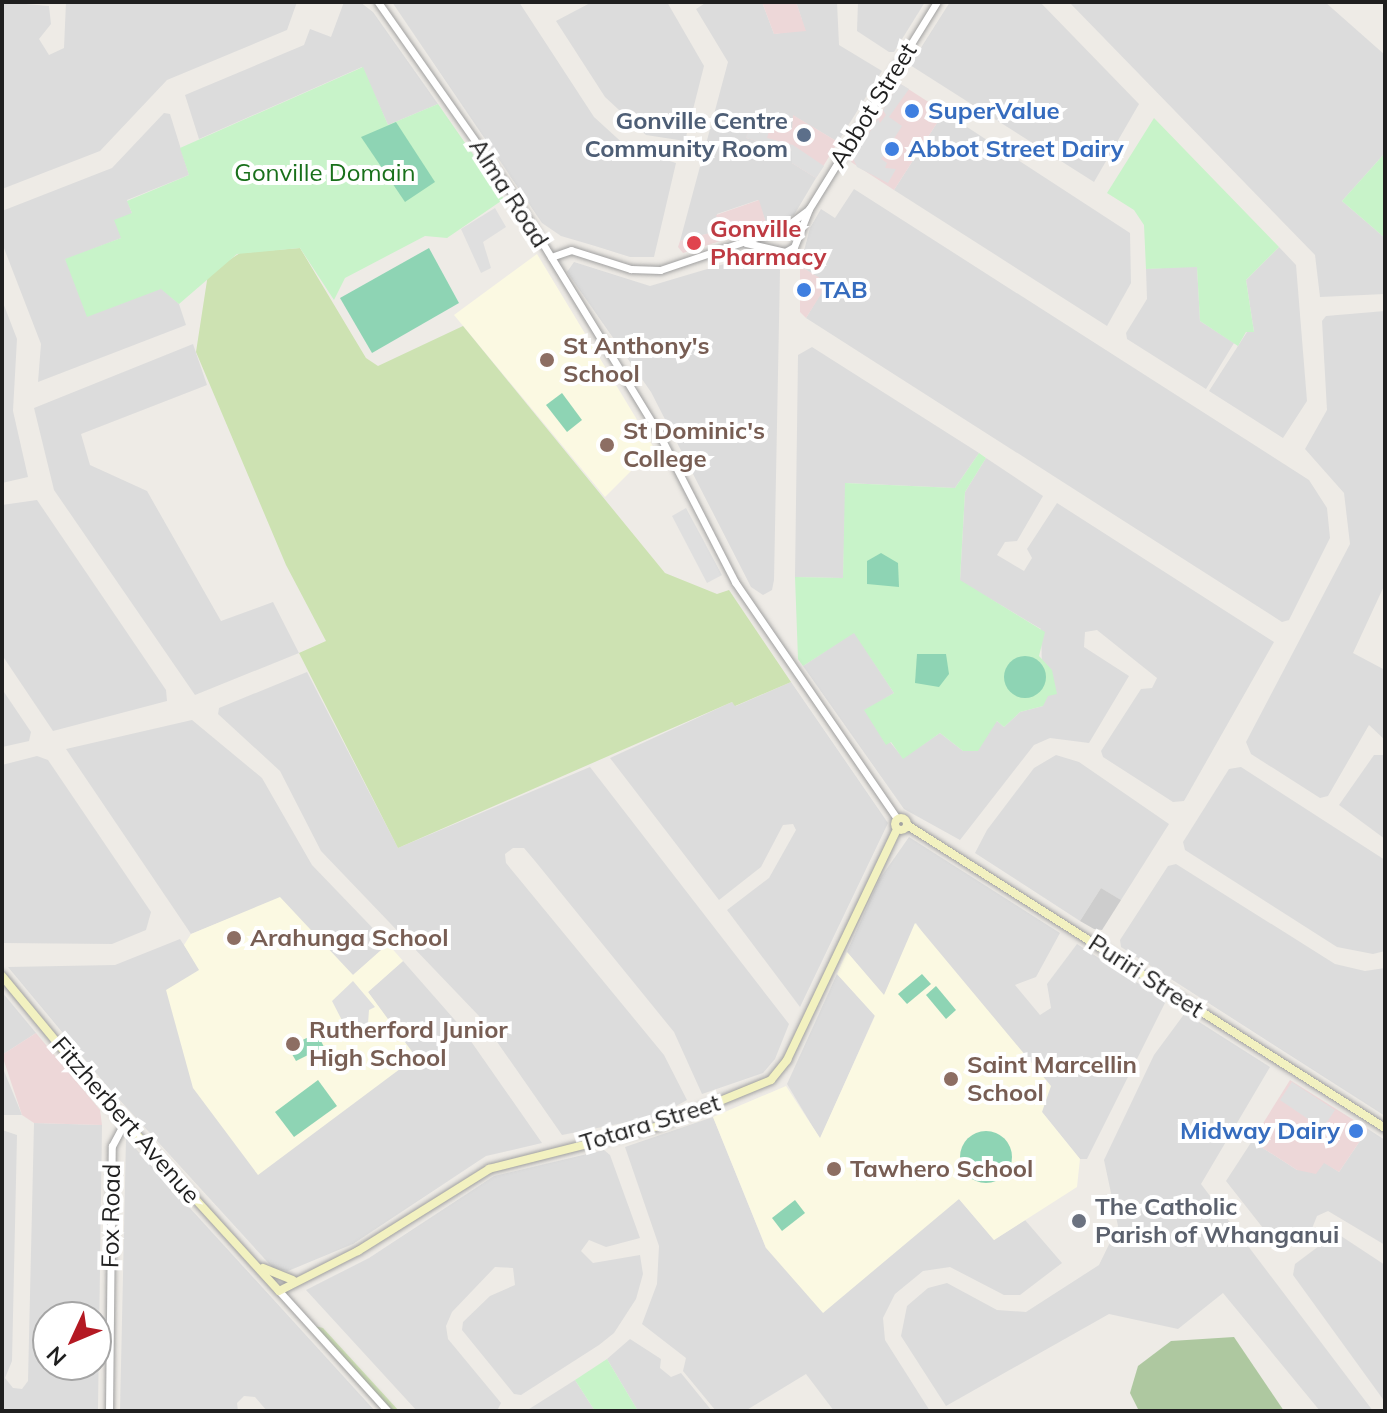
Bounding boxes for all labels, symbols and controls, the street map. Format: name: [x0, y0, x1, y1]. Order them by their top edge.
street label: Abbot Street: [823, 38, 923, 172]
place label: SuperValue: [928, 97, 1060, 125]
marker: SuperValue: [903, 102, 921, 120]
place label: Gonville Centre Community Room: [585, 107, 788, 163]
marker: Gonville Centre Community Room: [795, 126, 813, 144]
street label: Alma Road: [463, 133, 555, 253]
place label: Abbot Street Dairy: [908, 135, 1124, 163]
marker: Abbot Street Dairy: [883, 140, 901, 158]
park label: Gonville Domain: [234, 159, 416, 187]
place label: Gonville Pharmacy: [710, 215, 827, 271]
marker: Gonville Pharmacy: [685, 234, 703, 252]
place label: TAB: [820, 276, 868, 304]
marker: TAB: [795, 281, 813, 299]
place label: St Anthony's School: [563, 332, 710, 388]
marker: St Anthony's School: [538, 351, 556, 369]
place label: St Dominic's College: [623, 417, 765, 473]
marker: St Dominic's College: [598, 436, 616, 454]
place label: Arahunga School: [250, 924, 449, 952]
street label: Puriri Street: [1083, 928, 1209, 1024]
marker: Arahunga School: [225, 929, 243, 947]
place label: Rutherford Junior High School: [309, 1016, 508, 1072]
street label: Fitzherbert Avenue: [46, 1031, 206, 1209]
marker: Rutherford Junior High School: [284, 1035, 302, 1053]
place label: Saint Marcellin School: [967, 1051, 1137, 1107]
marker: Saint Marcellin School: [942, 1070, 960, 1088]
street label: Totara Street: [577, 1088, 723, 1158]
place label: Midway Dairy: [1180, 1117, 1340, 1145]
marker: Midway Dairy: [1347, 1122, 1365, 1140]
place label: Tawhero School: [850, 1155, 1033, 1183]
marker: Tawhero School: [825, 1160, 843, 1178]
street label: Fox Road: [96, 1164, 126, 1268]
place label: The Catholic Parish of Whanganui: [1095, 1193, 1339, 1249]
marker: The Catholic Parish of Whanganui: [1070, 1212, 1088, 1230]
north arrow: [32, 1301, 112, 1381]
text: N: [40, 1341, 72, 1372]

